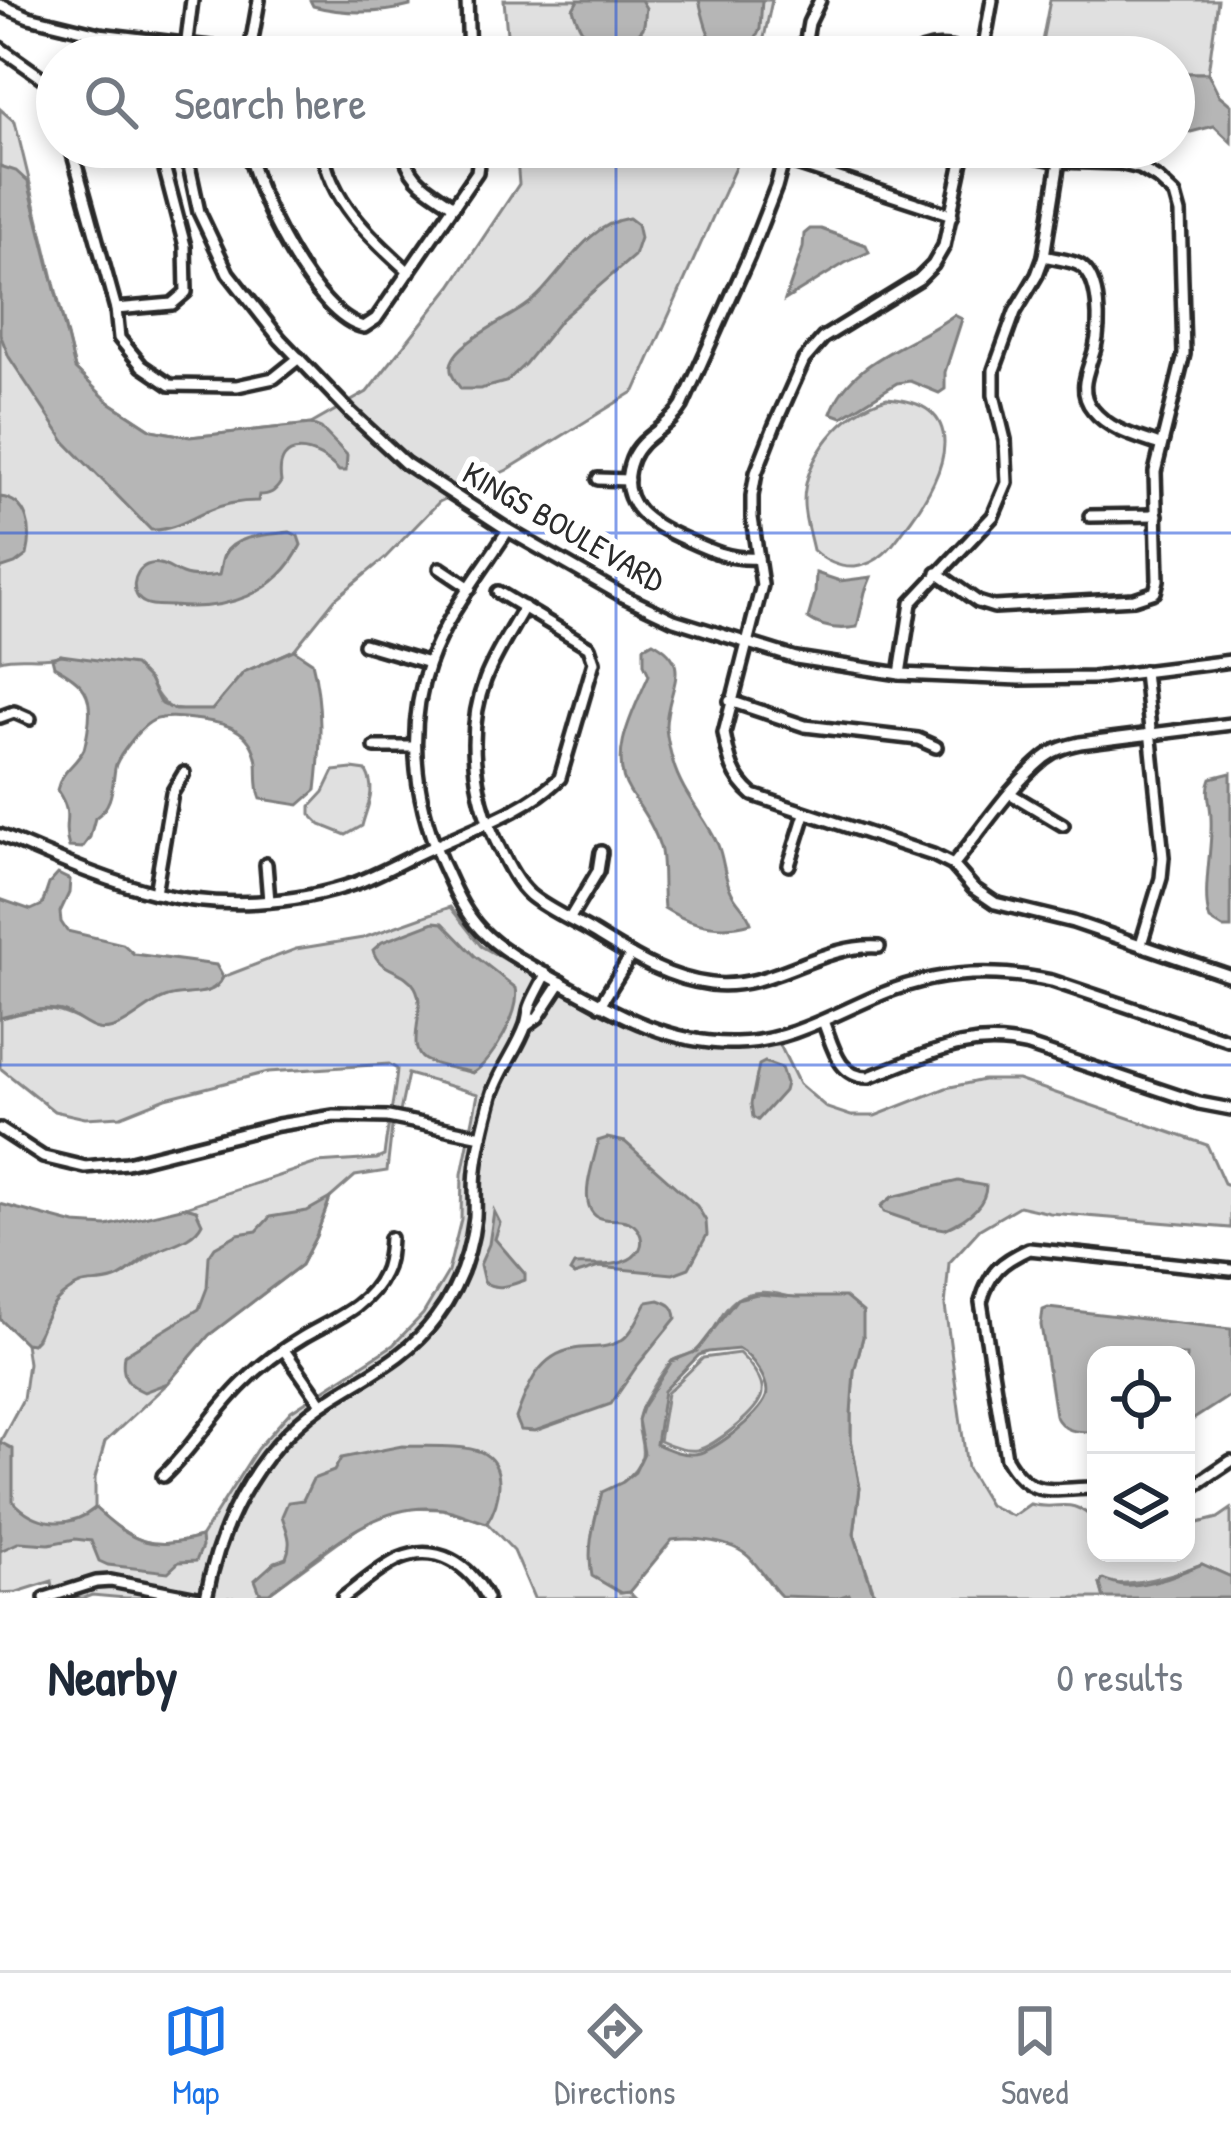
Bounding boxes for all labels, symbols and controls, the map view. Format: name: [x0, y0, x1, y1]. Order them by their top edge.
search box: [36, 36, 1195, 168]
icon: search: [78, 69, 144, 135]
text: Search here: [174, 72, 366, 133]
street label: KINGS BOULEVARD: [455, 450, 673, 602]
map controls: [1087, 1346, 1195, 1562]
button: locate: [1087, 1346, 1195, 1454]
button: layers: [1087, 1454, 1195, 1562]
text: Nearby: [48, 1642, 178, 1711]
text: 0 results: [1057, 1650, 1183, 1703]
tab: Map: [163, 1998, 229, 2114]
tab: Directions: [554, 1998, 676, 2114]
tab: Saved: [1001, 1998, 1068, 2114]

